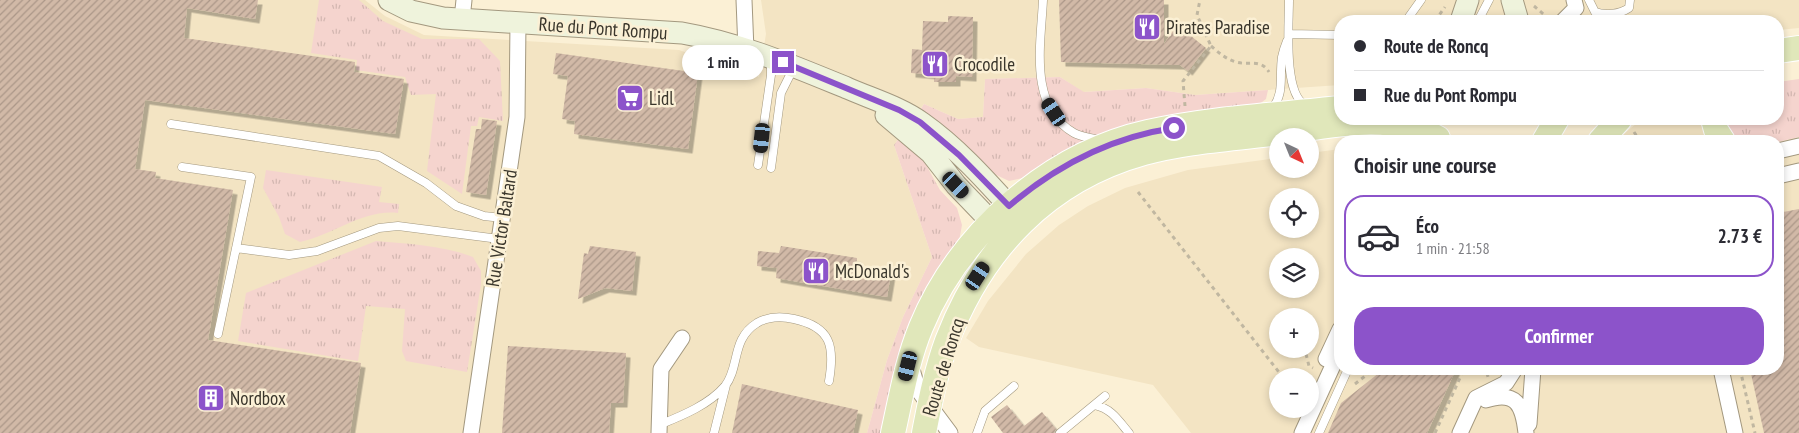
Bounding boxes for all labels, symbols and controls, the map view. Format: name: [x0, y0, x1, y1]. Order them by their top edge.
street label: Rue du Pont Rompu: [538, 12, 668, 44]
restaurant icon: Pirates Paradise: [1132, 12, 1162, 42]
place label: Pirates Paradise: [1166, 15, 1270, 39]
text: Route de Roncq: [1384, 34, 1488, 58]
callout: 1 min: [683, 44, 766, 80]
restaurant icon: Crocodile: [920, 49, 950, 79]
route end: [772, 51, 794, 73]
text: 1 min: [707, 52, 739, 72]
place label: Crocodile: [954, 52, 1015, 76]
supermarket icon: Lidl: [615, 83, 645, 113]
text: Rue du Pont Rompu: [1384, 83, 1517, 107]
place label: Lidl: [649, 86, 674, 110]
car: [1039, 95, 1068, 129]
route start: [1163, 117, 1185, 139]
car: [752, 122, 771, 154]
north arrow: [1269, 128, 1319, 178]
map controls: [1269, 128, 1319, 418]
text: Choisir une course: [1354, 151, 1496, 179]
street label: Rue Victor Baltard: [480, 168, 522, 288]
car: [940, 169, 971, 201]
button: locate: [1269, 188, 1319, 238]
icon: car: [1356, 214, 1401, 259]
text: Éco: [1416, 214, 1439, 238]
text: 2.73 €: [1718, 224, 1762, 248]
text: 1 min · 21:58: [1416, 238, 1490, 258]
button: layers: [1269, 248, 1319, 298]
restaurant icon: McDonald's: [801, 256, 831, 286]
place label: McDonald's: [835, 259, 910, 283]
car: [963, 259, 992, 293]
button: Confirmer: [1354, 307, 1764, 365]
button: +: [1269, 308, 1319, 358]
street label: Route de Roncq: [917, 315, 969, 419]
car: [897, 350, 918, 382]
button: −: [1269, 368, 1319, 418]
building icon: Nordbox: [196, 383, 226, 413]
place label: Nordbox: [230, 386, 286, 410]

